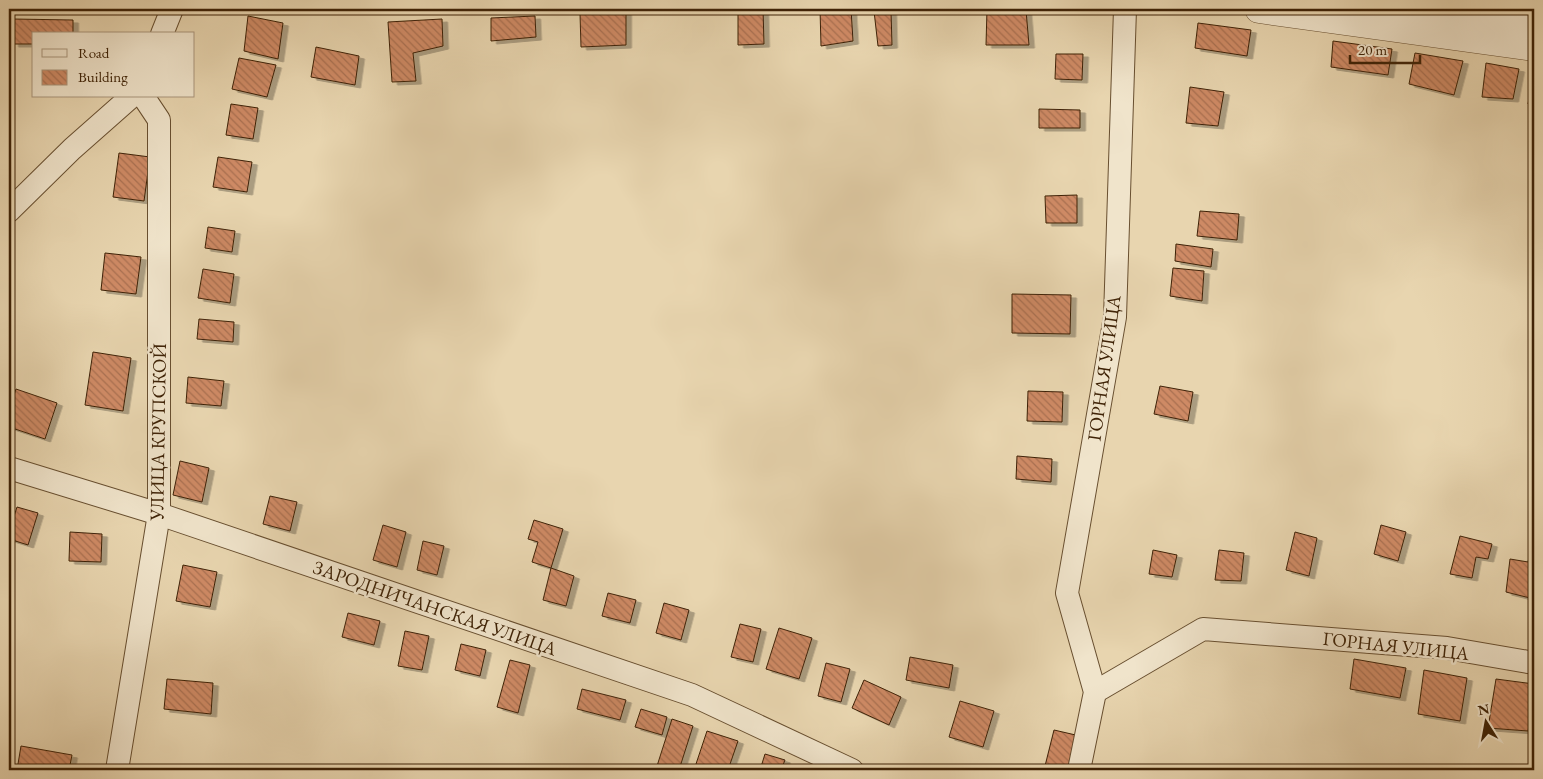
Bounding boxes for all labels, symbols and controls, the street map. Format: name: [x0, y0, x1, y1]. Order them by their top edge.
legend: [32, 32, 195, 98]
scale bar: [1350, 32, 1420, 64]
text: 20 m: [1358, 40, 1387, 59]
text: Road: [78, 43, 110, 62]
text: Building: [78, 67, 128, 86]
street label: ГОРНАЯ УЛИЦА: [1081, 293, 1127, 443]
street label: УЛИЦА КРУПСКОЙ: [144, 343, 172, 522]
street label: ЗАРОДНИЧАНСКАЯ УЛИЦА: [310, 555, 561, 662]
street label: ГОРНАЯ УЛИЦА: [1322, 626, 1471, 666]
north arrow: [1460, 696, 1510, 746]
text: N: [1476, 699, 1491, 719]

